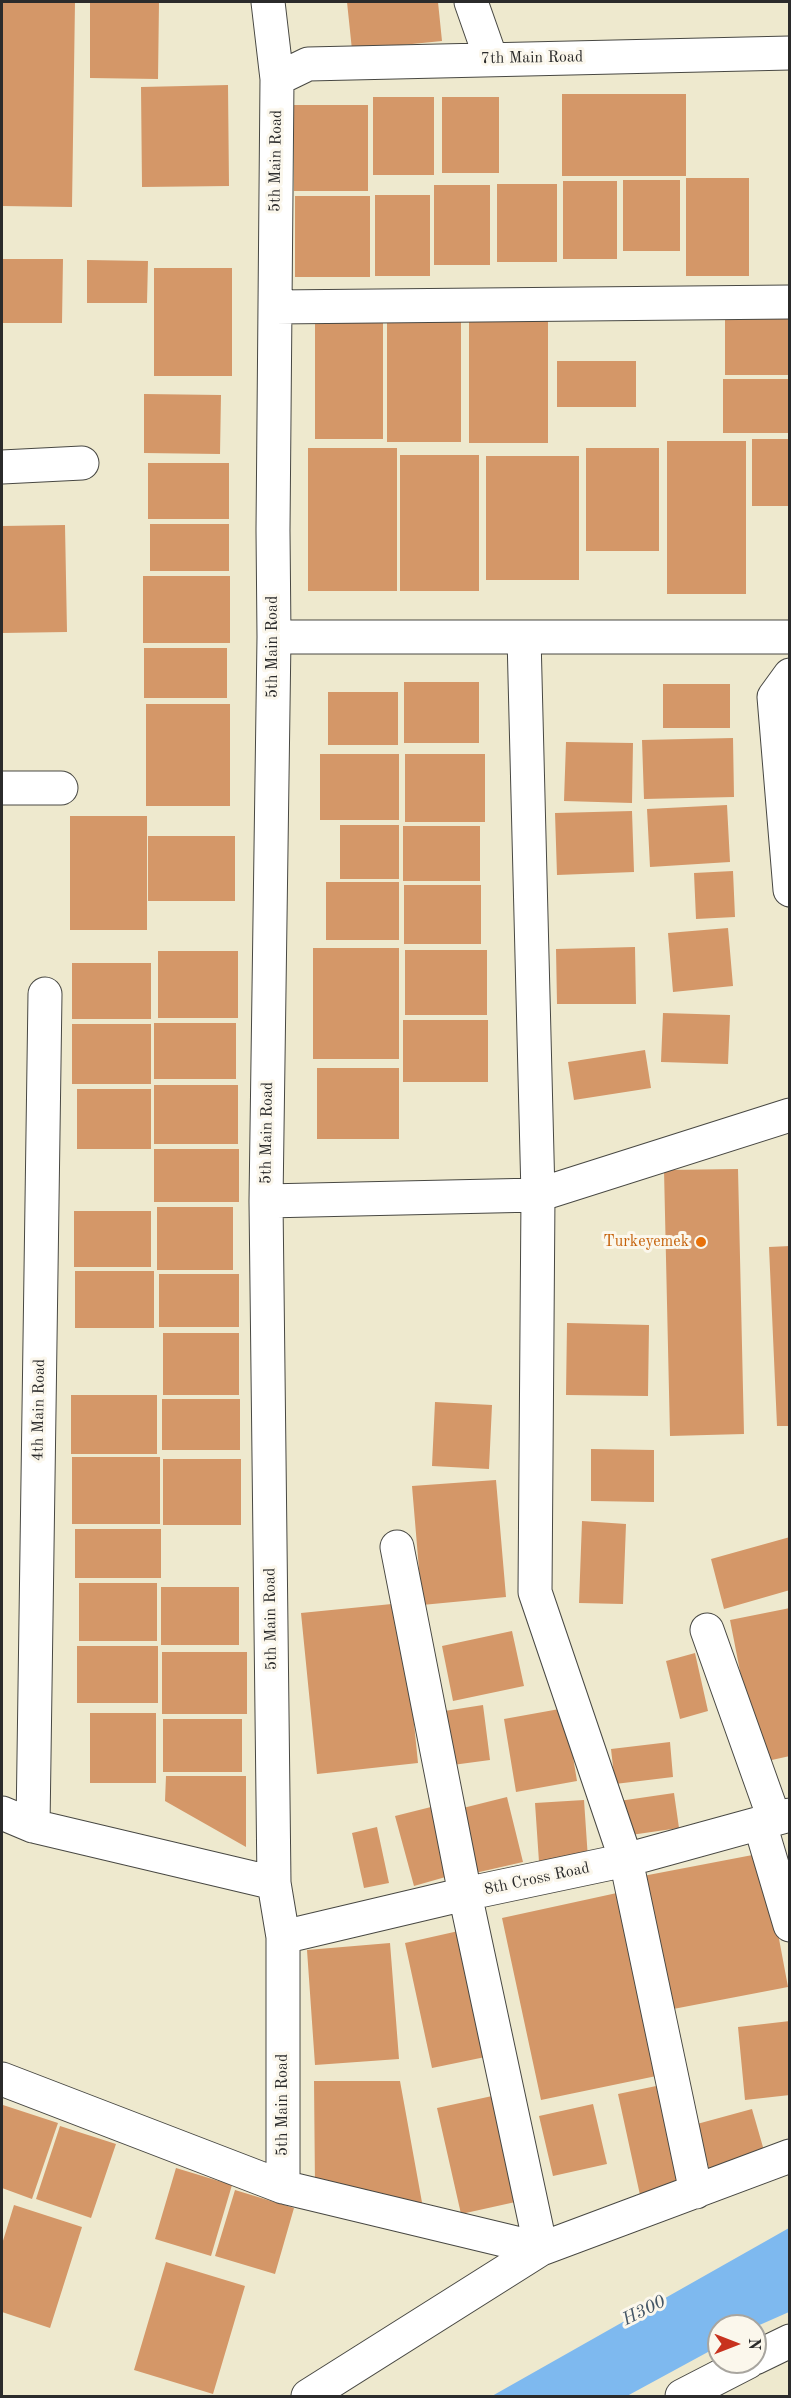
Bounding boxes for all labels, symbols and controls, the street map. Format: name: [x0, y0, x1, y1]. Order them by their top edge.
street label: 7th Main Road: [481, 48, 583, 68]
street label: 5th Main Road: [266, 110, 286, 212]
street label: 5th Main Road: [263, 596, 283, 698]
street label: 5th Main Road: [257, 1082, 277, 1184]
place label: Turkeyemek: [603, 1232, 689, 1252]
marker: Turkeyemek: [694, 1235, 708, 1249]
street label: 4th Main Road: [29, 1359, 49, 1461]
street label: 5th Main Road: [261, 1568, 281, 1670]
street label: 8th Cross Road: [483, 1858, 591, 1900]
street label: 5th Main Road: [273, 2054, 293, 2156]
water label: H300: [619, 2291, 669, 2331]
north arrow: [707, 2314, 767, 2374]
text: N: [745, 2338, 761, 2350]

